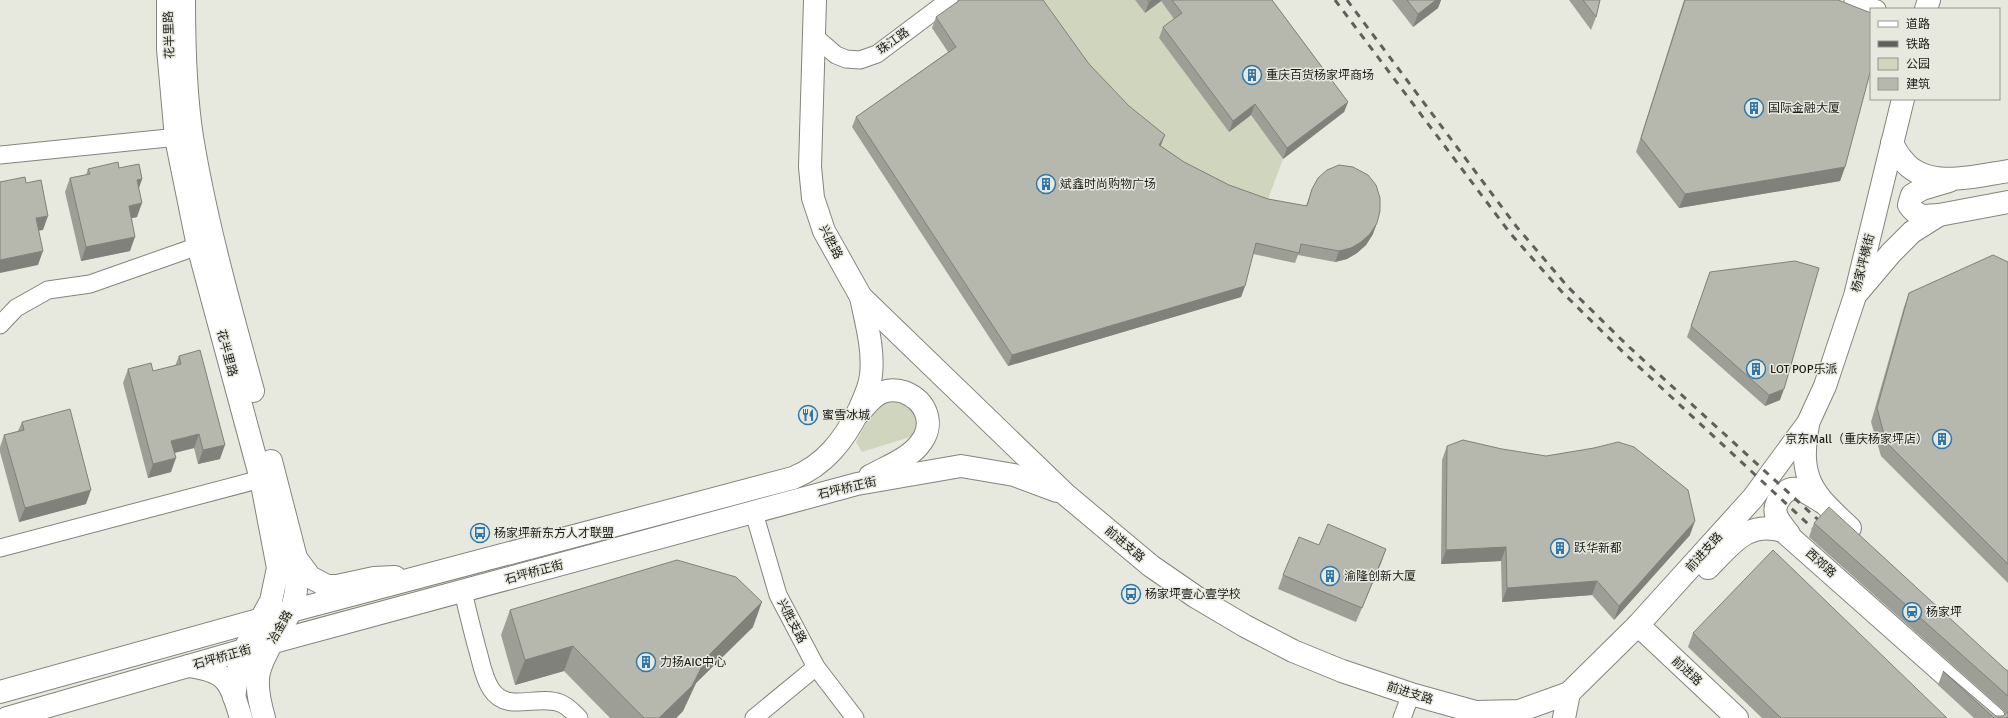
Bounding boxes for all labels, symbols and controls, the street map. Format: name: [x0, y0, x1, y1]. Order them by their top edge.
legend: [1870, 8, 2000, 100]
street label: 花半里路: [161, 11, 178, 59]
text: 道路: [1906, 17, 1930, 32]
street label: 珠江路: [874, 25, 912, 58]
text: 铁路: [1906, 37, 1930, 52]
text: 公园: [1906, 57, 1930, 72]
building icon: 重庆百货杨家坪商场: [1241, 64, 1263, 86]
place label: 重庆百货杨家坪商场: [1266, 68, 1374, 83]
text: 建筑: [1906, 77, 1930, 92]
building icon: 国际金融大厦: [1743, 97, 1765, 119]
place label: 国际金融大厦: [1768, 101, 1840, 116]
building icon: 斌鑫时尚购物广场: [1035, 173, 1057, 195]
place label: 斌鑫时尚购物广场: [1060, 177, 1156, 192]
street label: 兴胜路: [816, 223, 845, 262]
street label: 杨家坪横街: [1849, 232, 1878, 294]
street label: 花半里路: [213, 328, 240, 378]
building icon: LOT POP乐派: [1745, 358, 1767, 380]
place label: LOT POP乐派: [1770, 362, 1838, 377]
restaurant icon: 蜜雪冰城: [797, 404, 819, 426]
place label: 蜜雪冰城: [822, 408, 870, 423]
building icon: 京东Mall（重庆杨家坪店）: [1931, 428, 1953, 450]
place label: 京东Mall（重庆杨家坪店）: [1785, 432, 1928, 447]
street label: 石坪桥正街: [816, 474, 878, 503]
bus stop icon: 杨家坪新东方人才联盟: [469, 522, 491, 544]
street label: 前进支路: [1101, 523, 1148, 566]
place label: 杨家坪新东方人才联盟: [494, 526, 614, 541]
street label: 前进支路: [1683, 529, 1726, 575]
building icon: 跃华新都: [1549, 537, 1571, 559]
place label: 跃华新都: [1574, 541, 1622, 556]
street label: 西郊路: [1802, 546, 1839, 581]
street label: 石坪桥正街: [503, 557, 565, 587]
building icon: 渝隆创新大厦: [1319, 565, 1341, 587]
place label: 渝隆创新大厦: [1344, 569, 1416, 584]
bus stop icon: 杨家坪壹心壹学校: [1120, 583, 1142, 605]
place label: 杨家坪壹心壹学校: [1145, 587, 1241, 602]
street label: 兴胜支路: [774, 597, 809, 646]
station icon: 杨家坪: [1901, 601, 1923, 623]
place label: 杨家坪: [1926, 605, 1962, 620]
street label: 冶金路: [265, 608, 296, 647]
street label: 石坪桥正街: [191, 642, 253, 673]
building icon: 力扬AIC中心: [635, 651, 657, 673]
street label: 前进路: [1668, 654, 1705, 689]
place label: 力扬AIC中心: [660, 655, 726, 670]
street label: 前进支路: [1385, 679, 1435, 708]

